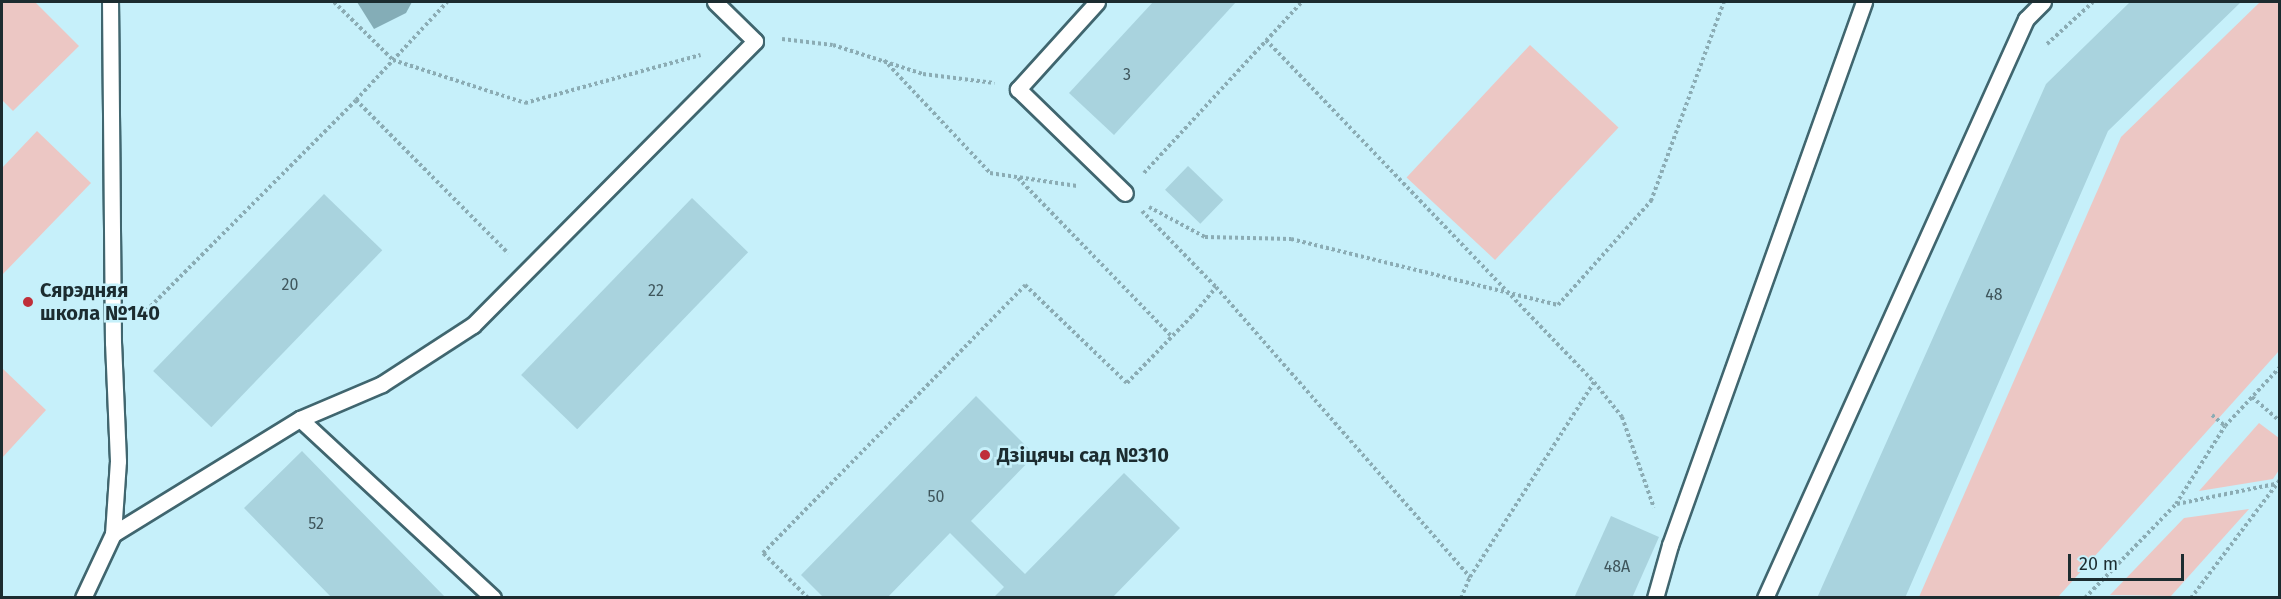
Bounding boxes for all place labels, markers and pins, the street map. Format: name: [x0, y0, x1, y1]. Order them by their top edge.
place label: Сярэдняя школа №140: [40, 278, 160, 325]
marker: Сярэдняя школа №140: [21, 295, 35, 309]
place label: Дзіцячы сад №310: [997, 443, 1169, 467]
marker: Дзіцячы сад №310: [978, 448, 992, 462]

